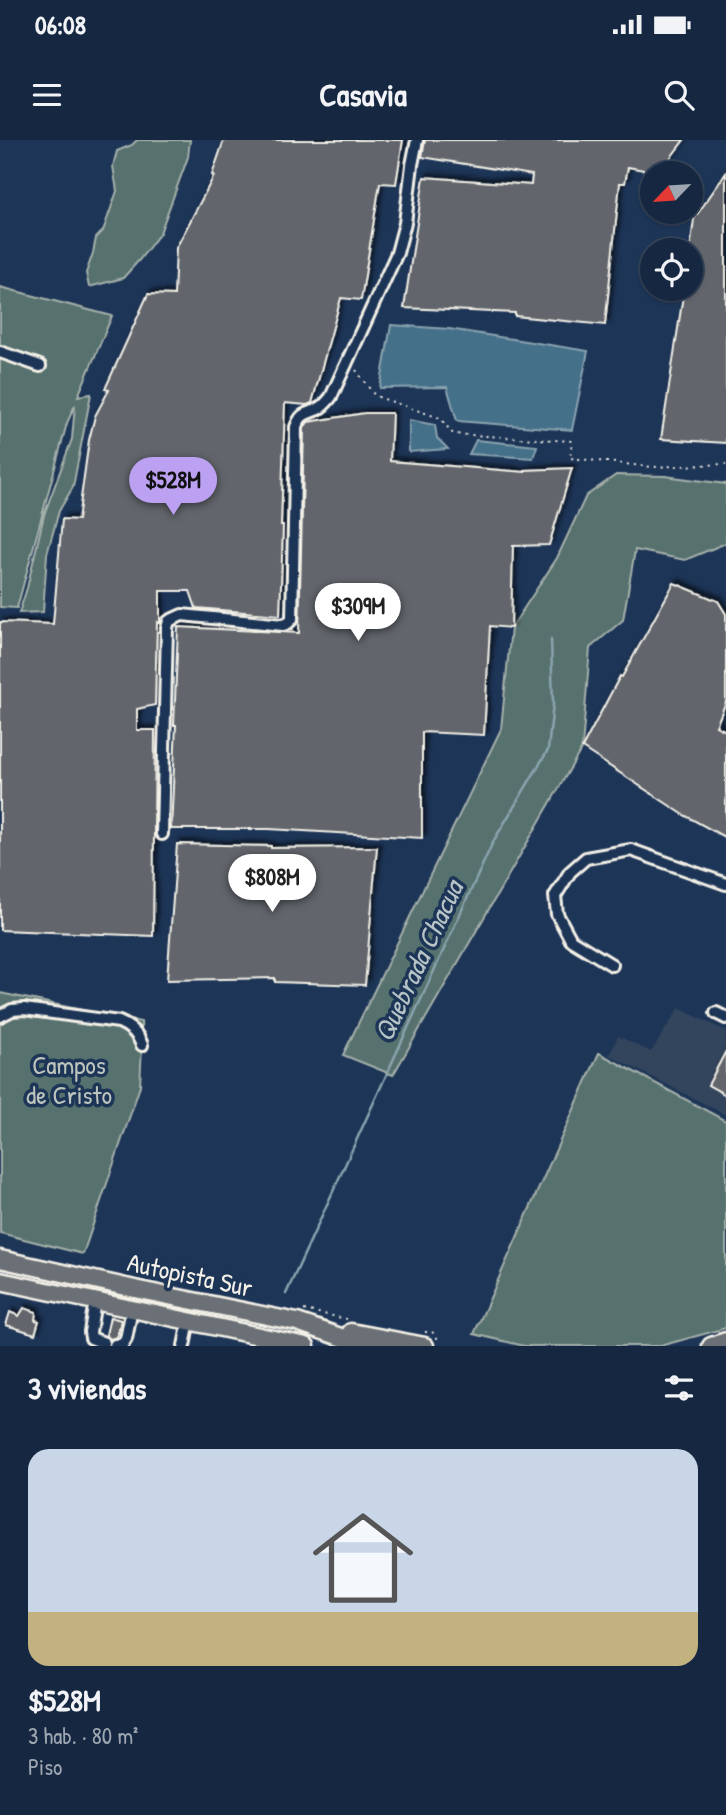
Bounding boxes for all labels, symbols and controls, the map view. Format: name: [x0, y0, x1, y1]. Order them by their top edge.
text: 06:08: [35, 7, 86, 42]
text: Casavia: [319, 73, 407, 116]
icon: menu: [28, 76, 66, 114]
icon: search: [660, 76, 698, 114]
north arrow: [640, 161, 704, 224]
map controls: [640, 161, 703, 301]
button: locate: [640, 238, 703, 301]
pin: $528M: [124, 458, 222, 517]
text: $528M: [145, 464, 201, 495]
pin: $309M: [309, 584, 407, 643]
text: $309M: [331, 590, 385, 621]
pin: $808M: [223, 854, 321, 914]
text: $808M: [244, 861, 300, 892]
water label: Quebrada Chacua: [364, 872, 473, 1048]
park label: Campos de Cristo: [26, 1047, 112, 1112]
street label: Autopista Sur: [124, 1244, 256, 1305]
text: 3 viviendas: [28, 1368, 146, 1408]
icon: filters: [660, 1369, 698, 1407]
icon: home: [300, 1495, 426, 1621]
text: $528M: [28, 1680, 101, 1720]
text: 3 hab. · 80 m²: [28, 1720, 138, 1751]
text: Piso: [28, 1751, 62, 1782]

